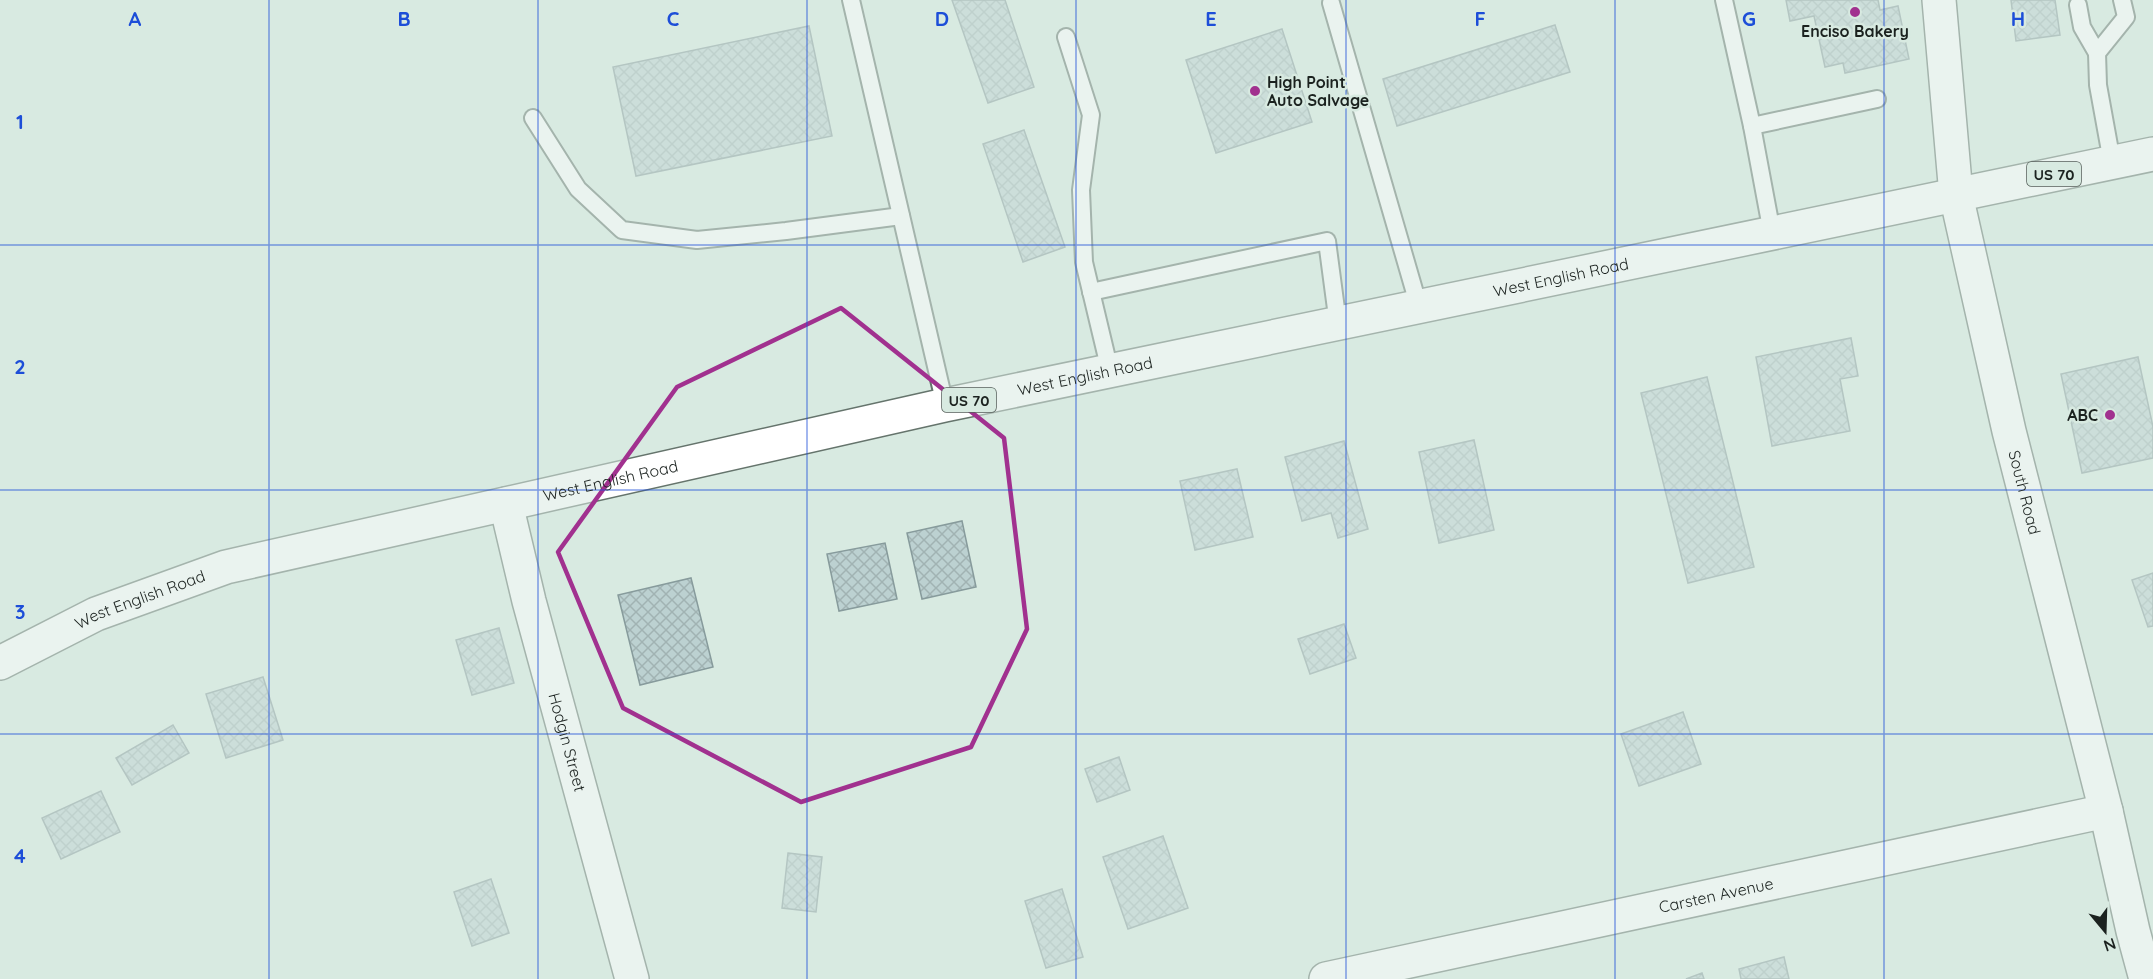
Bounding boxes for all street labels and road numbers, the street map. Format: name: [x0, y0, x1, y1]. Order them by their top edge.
road number: US 70: [2027, 162, 2081, 186]
street label: West English Road: [1491, 253, 1630, 301]
street label: West English Road: [1015, 352, 1154, 400]
road number: US 70: [942, 388, 996, 412]
street label: South Road: [2004, 448, 2045, 537]
street label: West English Road: [541, 456, 680, 505]
street label: West English Road: [71, 565, 208, 633]
street label: Hodgin Street: [544, 690, 590, 794]
street label: Carsten Avenue: [1657, 873, 1775, 917]

